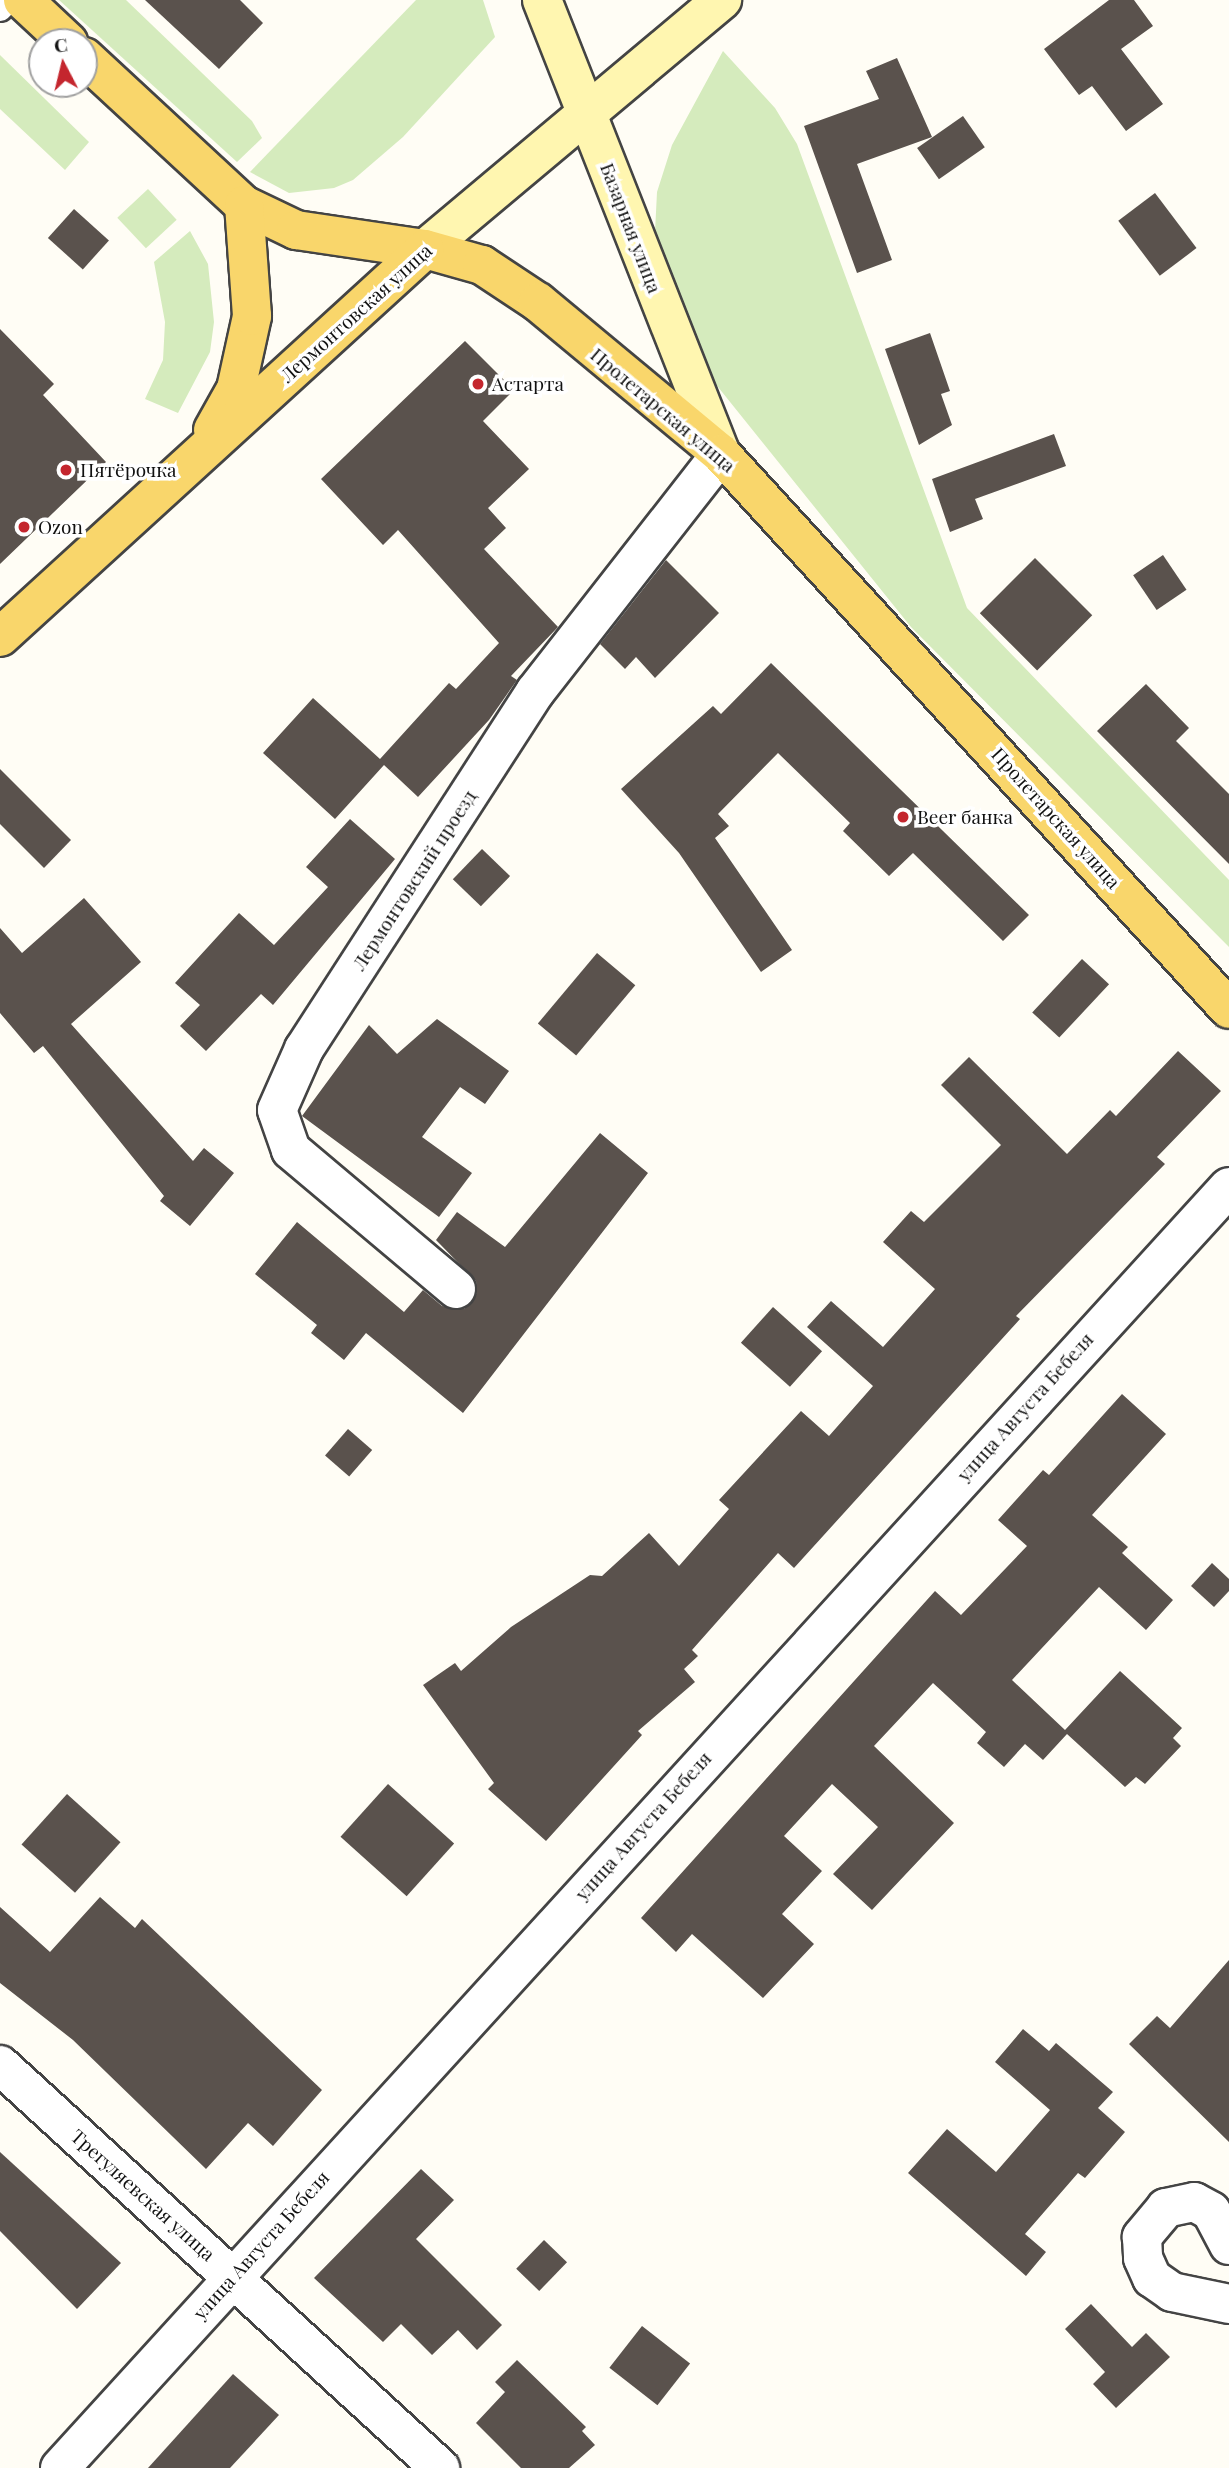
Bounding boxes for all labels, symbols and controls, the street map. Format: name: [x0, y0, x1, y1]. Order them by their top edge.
north arrow: [28, 28, 98, 98]
text: С: [52, 30, 69, 58]
street label: Базарная улица: [596, 160, 666, 296]
street label: Лермонтовская улица: [276, 239, 436, 387]
street label: Пролетарская улица: [586, 343, 740, 477]
place label: Астарта: [492, 373, 564, 395]
marker: Астарта: [470, 376, 486, 392]
place label: Пятёрочка: [80, 459, 177, 481]
marker: Пятёрочка: [58, 462, 74, 478]
place label: Ozon: [38, 516, 83, 538]
marker: Ozon: [16, 519, 32, 535]
street label: Пролетарская улица: [987, 743, 1125, 893]
street label: Лермонтовский проезд: [347, 786, 481, 974]
place label: Beer банка: [917, 806, 1013, 828]
marker: Beer банка: [895, 809, 911, 825]
street label: улица Августа Бебеля: [952, 1328, 1098, 1486]
street label: улица Августа Бебеля: [570, 1747, 716, 1905]
street label: Трегуляевская улица: [66, 2124, 220, 2266]
street label: улица Августа Бебеля: [188, 2166, 334, 2324]

